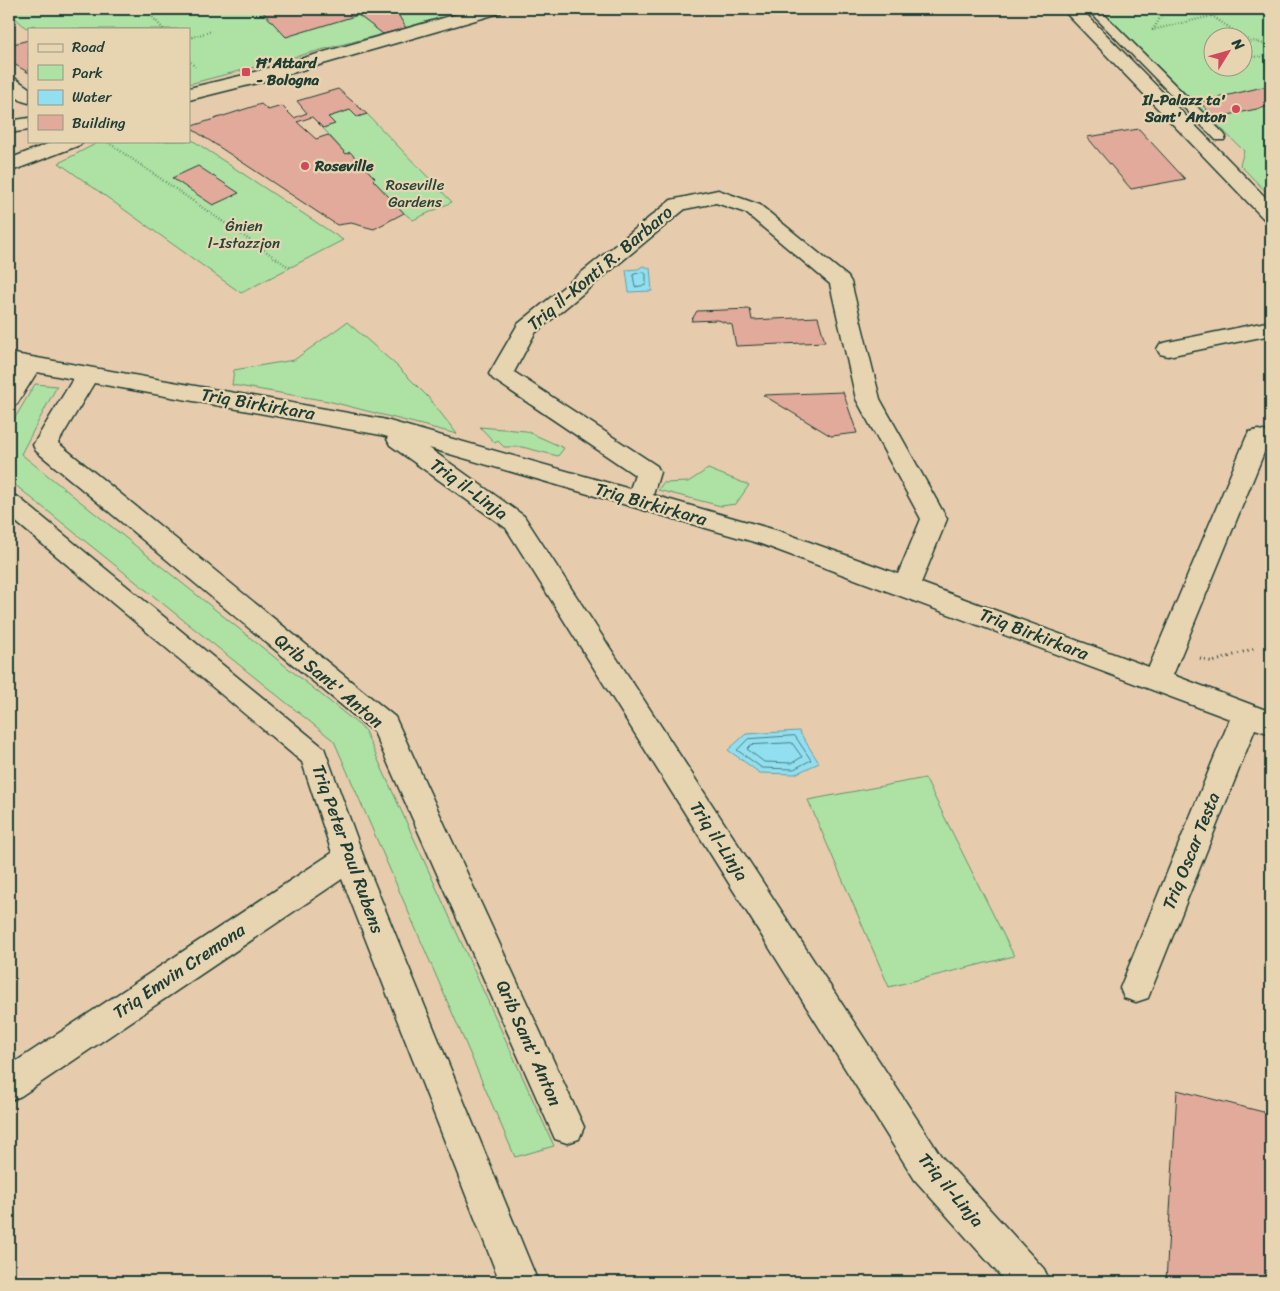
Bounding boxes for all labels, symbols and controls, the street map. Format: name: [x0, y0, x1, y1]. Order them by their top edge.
legend: [28, 28, 190, 142]
north arrow: [1202, 28, 1252, 78]
text: N: [1224, 32, 1251, 56]
text: Road: [72, 34, 105, 60]
place label: Ħ'Attard - Bologna: [256, 50, 320, 93]
text: Park: [72, 60, 103, 86]
marker: Ħ'Attard - Bologna: [240, 66, 252, 78]
text: Water: [72, 84, 112, 110]
place label: Il-Palazz ta' Sant' Anton: [1142, 87, 1227, 130]
marker: Il-Palazz ta' Sant' Anton: [1230, 103, 1242, 115]
text: Building: [72, 110, 126, 136]
place label: Roseville: [314, 153, 374, 179]
marker: Roseville: [299, 160, 311, 172]
park label: Roseville Gardens: [386, 172, 445, 215]
street label: Triq il-Konti R. Barbaro: [520, 197, 680, 339]
park label: Ġnien l-Istazzjon: [208, 213, 280, 256]
street label: Triq Birkirkara: [199, 378, 318, 430]
street label: Triq il-Linja: [423, 449, 515, 529]
street label: Triq Birkirkara: [591, 473, 712, 535]
street label: Triq Birkirkara: [975, 598, 1094, 670]
street label: Qrib Sant' Anton: [267, 625, 391, 737]
street label: Triq Peter Paul Rubens: [302, 760, 394, 939]
street label: Triq Oscar Testa: [1153, 787, 1229, 915]
street label: Triq il-Linja: [681, 794, 757, 888]
street label: Triq Emvin Cremona: [106, 914, 253, 1028]
street label: Qrib Sant' Anton: [487, 975, 571, 1112]
street label: Triq il-Linja: [910, 1145, 992, 1235]

